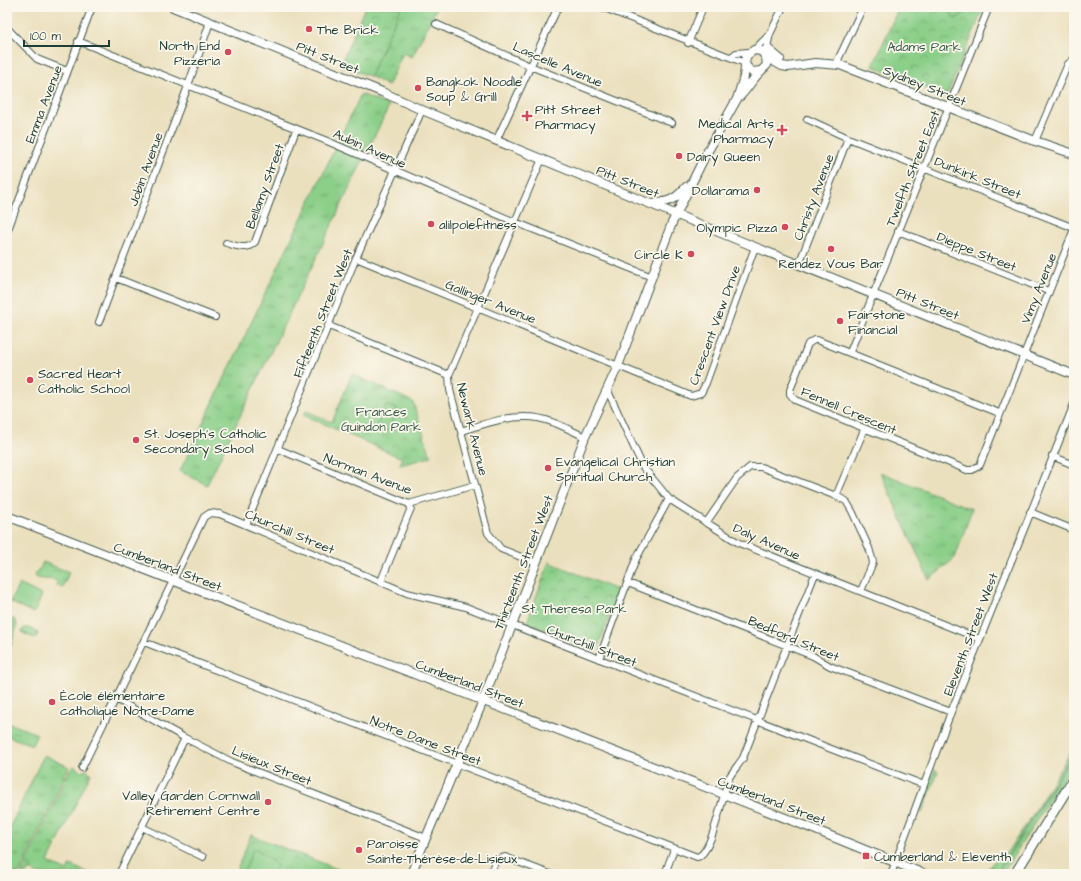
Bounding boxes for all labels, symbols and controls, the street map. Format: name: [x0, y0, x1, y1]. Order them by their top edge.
place label: The Brick: [317, 21, 378, 39]
scale bar: [24, 22, 109, 48]
marker: The Brick: [304, 24, 314, 34]
text: 100 m: [30, 28, 61, 45]
place label: North End Pizzeria: [160, 37, 220, 70]
street label: Pitt Street: [294, 37, 362, 79]
street label: Lascelle Avenue: [510, 38, 605, 92]
park label: Adams Park: [887, 38, 961, 56]
marker: North End Pizzeria: [223, 47, 233, 57]
street label: Sydney Street: [880, 61, 970, 112]
street label: Emma Avenue: [21, 63, 67, 146]
place label: Bangkok Noodle Soup & Grill: [426, 73, 522, 106]
marker: Bangkok Noodle Soup & Grill: [413, 83, 423, 93]
place label: Pitt Street Pharmacy: [535, 101, 602, 135]
street label: Twelfth Street East: [881, 107, 945, 229]
marker: Pitt Street Pharmacy: [522, 111, 532, 121]
place label: Medical Arts Pharmacy: [698, 115, 774, 149]
street label: Aubin Avenue: [330, 125, 409, 173]
marker: Medical Arts Pharmacy: [777, 125, 787, 135]
street label: Jobin Avenue: [124, 130, 168, 209]
street label: Bellamy Street: [241, 140, 290, 232]
place label: Dairy Queen: [687, 148, 760, 167]
marker: Dairy Queen: [674, 151, 684, 161]
street label: Christy Avenue: [789, 152, 840, 243]
street label: Dunkirk Street: [932, 152, 1024, 204]
street label: Pitt Street: [594, 161, 662, 203]
place label: Dollarama: [692, 182, 749, 200]
marker: Dollarama: [752, 185, 762, 195]
place label: alilpolefitness: [439, 216, 517, 234]
marker: alilpolefitness: [426, 219, 436, 229]
place label: Olympic Pizza: [697, 219, 777, 238]
marker: Olympic Pizza: [780, 222, 790, 232]
street label: Dieppe Street: [934, 228, 1020, 276]
marker: Rendez Vous Bar: [826, 244, 836, 254]
street label: Fifteenth Street West: [289, 245, 357, 381]
place label: Circle K: [634, 246, 683, 264]
marker: Circle K: [686, 249, 696, 259]
street label: Vimy Avenue: [1017, 250, 1062, 327]
place label: Rendez Vous Bar: [779, 255, 883, 273]
street label: Crescent View Drive: [685, 263, 745, 388]
street label: Gallinger Avenue: [442, 276, 539, 329]
street label: Pitt Street: [894, 283, 962, 325]
place label: Fairstone Financial: [848, 306, 905, 339]
marker: Fairstone Financial: [835, 316, 845, 326]
place label: Sacred Heart Catholic School: [38, 365, 130, 398]
marker: Sacred Heart Catholic School: [25, 375, 35, 385]
street label: Newark Avenue: [452, 381, 492, 477]
street label: Fennell Crescent: [798, 383, 900, 439]
park label: Frances Guindon Park: [341, 403, 421, 436]
place label: St. Joseph's Catholic Secondary School: [144, 425, 267, 459]
marker: St. Joseph's Catholic Secondary School: [131, 435, 141, 445]
street label: Norman Avenue: [321, 449, 414, 499]
place label: Evangelical Christian Spiritual Church: [556, 453, 676, 486]
marker: Evangelical Christian Spiritual Church: [543, 463, 553, 473]
street label: Thirteenth Street West: [490, 492, 558, 632]
street label: Churchill Street: [242, 505, 338, 559]
street label: Daly Avenue: [730, 519, 803, 566]
street label: Cumberland Street: [111, 538, 225, 596]
street label: Eleventh Street West: [939, 570, 1003, 698]
park label: St. Theresa Park: [522, 600, 626, 618]
street label: Bedford Street: [745, 612, 843, 666]
street label: Churchill Street: [544, 620, 640, 672]
street label: Cumberland Street: [413, 655, 527, 713]
place label: École élémentaire catholique Notre-Dame: [60, 687, 195, 720]
marker: École élémentaire catholique Notre-Dame: [47, 697, 57, 707]
street label: Notre Dame Street: [368, 711, 484, 771]
street label: Lisieux Street: [229, 742, 315, 790]
street label: Cumberland Street: [715, 772, 829, 830]
place label: Valley Garden Cornwall Retirement Centre: [122, 787, 260, 820]
marker: Valley Garden Cornwall Retirement Centre: [263, 797, 273, 807]
place label: Paroisse Sainte-Thérèse-de-Lisieux: [367, 835, 518, 868]
marker: Paroisse Sainte-Thérèse-de-Lisieux: [354, 845, 364, 855]
place label: Cumberland & Eleventh: [874, 848, 1012, 866]
marker: Cumberland & Eleventh: [861, 851, 871, 861]

